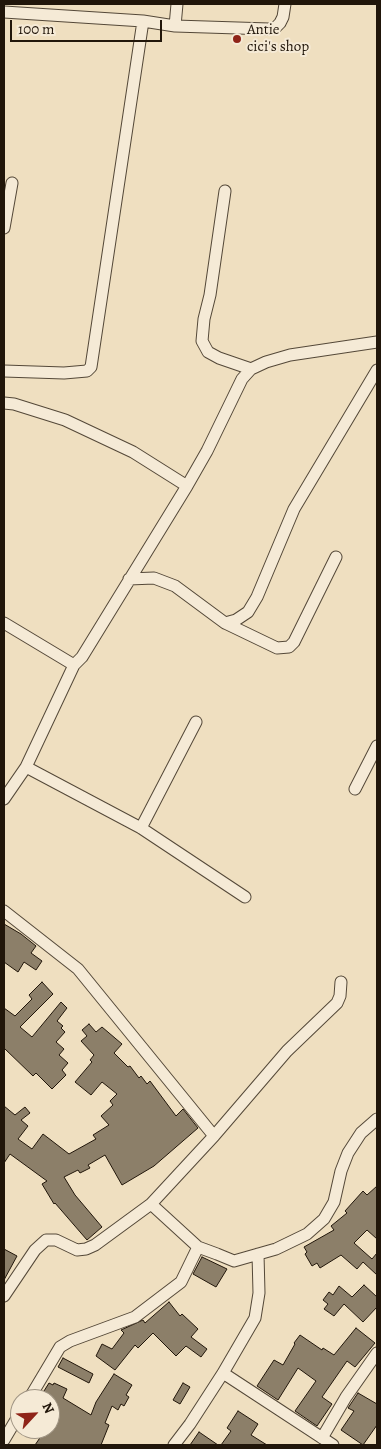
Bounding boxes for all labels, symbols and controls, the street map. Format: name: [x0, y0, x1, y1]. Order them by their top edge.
scale bar: [12, 10, 165, 42]
text: 100 m: [18, 19, 55, 39]
place label: Antie cici's shop: [247, 21, 309, 56]
marker: Antie cici's shop: [231, 33, 243, 45]
north arrow: [10, 1389, 60, 1439]
text: N: [37, 1399, 59, 1417]

